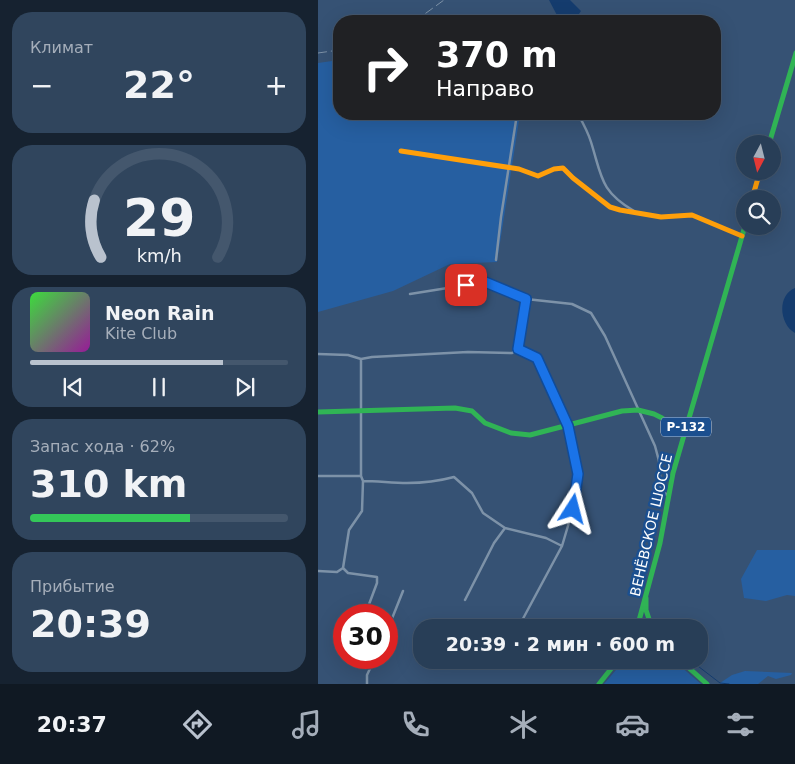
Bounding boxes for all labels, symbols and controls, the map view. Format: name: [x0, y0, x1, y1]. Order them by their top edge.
icon: right: [353, 35, 418, 100]
text: 370 m: [436, 35, 558, 75]
text: Климат: [30, 38, 93, 57]
text: 22°: [123, 63, 195, 107]
text: −: [30, 69, 53, 102]
text: +: [265, 69, 288, 102]
text: Направо: [436, 76, 534, 101]
north arrow: [736, 135, 780, 180]
map controls: [736, 135, 781, 235]
text: 29: [123, 188, 195, 248]
button: search: [736, 190, 781, 235]
text: km/h: [136, 245, 182, 266]
pin: [445, 264, 487, 306]
icon: arrive: [452, 271, 480, 299]
text: Neon Rain: [105, 302, 214, 324]
text: Kite Club: [105, 324, 177, 343]
icon: previous: [59, 373, 87, 401]
icon: pause: [145, 373, 173, 401]
icon: next: [231, 373, 259, 401]
road number: Р-132: [661, 418, 711, 437]
text: Запас хода · 62%: [30, 437, 175, 456]
street label: ВЕНЁВСКОЕ ШОССЕ: [626, 452, 675, 598]
text: 310 km: [30, 462, 187, 506]
position arrow: [546, 482, 598, 534]
text: Прибытие: [30, 577, 115, 596]
text: 20:39: [30, 602, 151, 646]
speed limit sign: 30: [333, 604, 398, 669]
text: 20:39 · 2 мин · 600 m: [446, 633, 675, 655]
icon: directions: [180, 707, 215, 742]
icon: music: [289, 707, 324, 742]
icon: phone: [398, 707, 433, 742]
icon: climate: [506, 707, 541, 742]
icon: car: [615, 707, 650, 742]
icon: filters: [723, 707, 758, 742]
text: 20:37: [37, 712, 107, 737]

